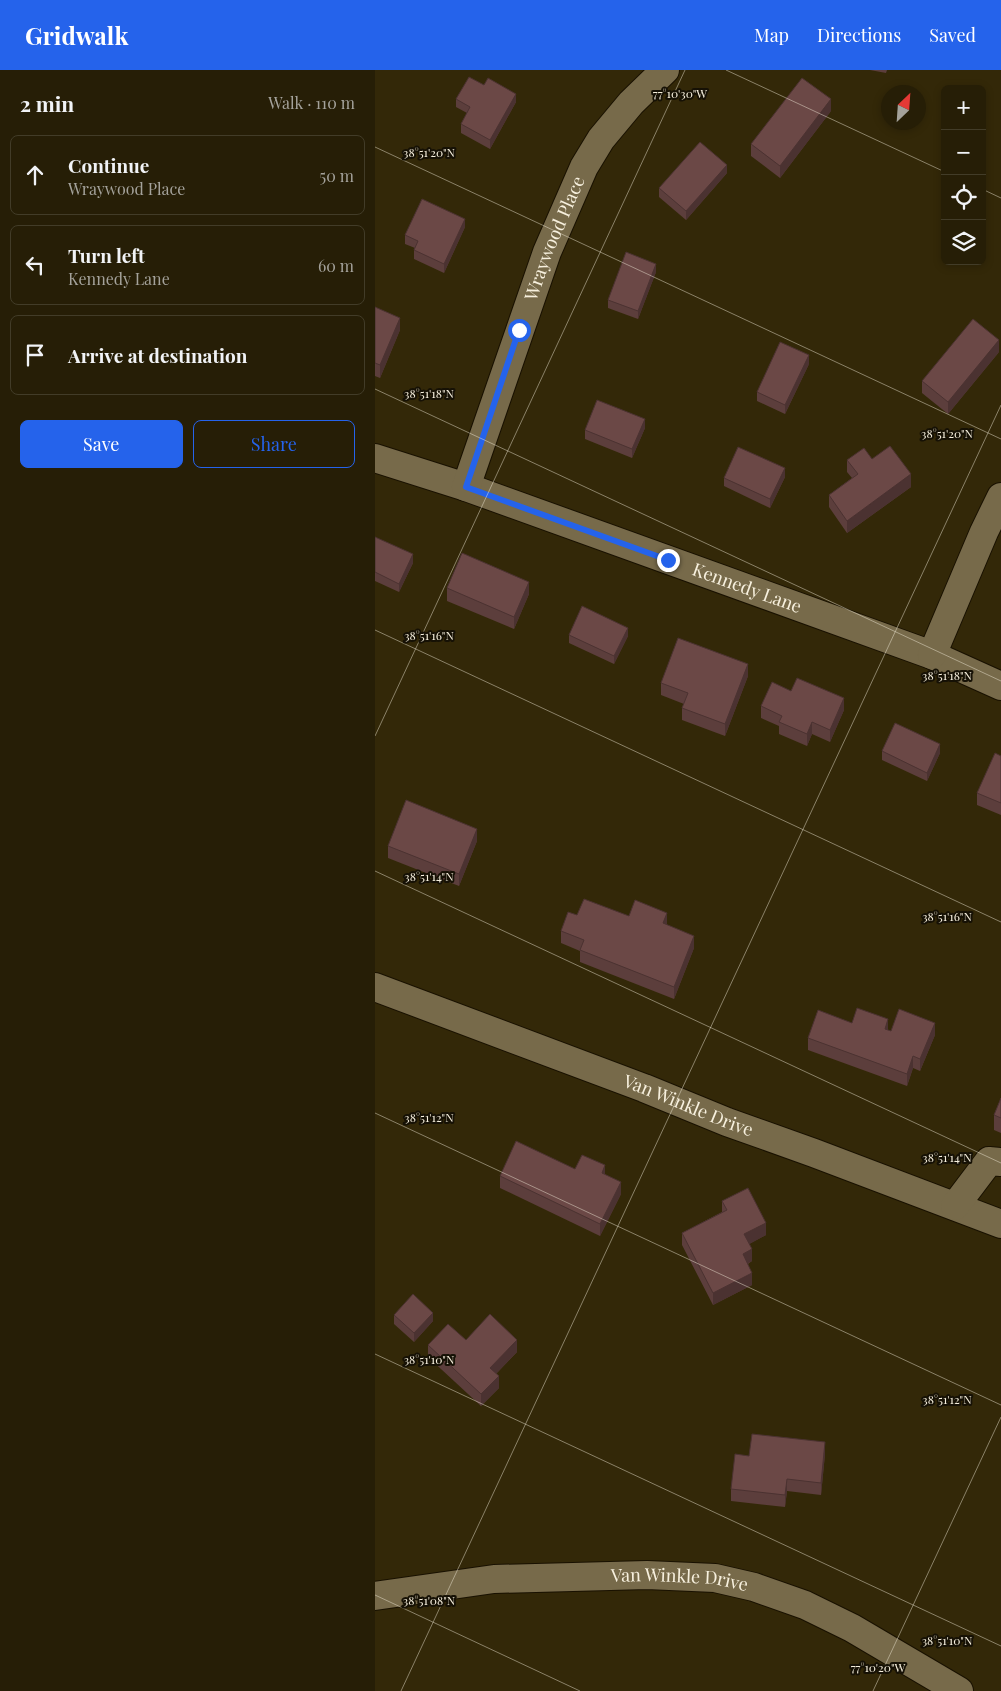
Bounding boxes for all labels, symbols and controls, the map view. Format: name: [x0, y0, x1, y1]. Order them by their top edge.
text: Gridwalk: [25, 19, 128, 51]
text: Map: [754, 23, 789, 47]
text: Directions: [817, 23, 901, 47]
text: Saved: [929, 23, 976, 47]
text: 77°10'30"W: [653, 85, 707, 101]
north arrow: [881, 85, 926, 130]
map controls: [941, 85, 986, 265]
button: +: [941, 85, 986, 130]
text: 2 min: [20, 89, 74, 117]
text: Walk · 110 m: [268, 92, 355, 113]
button: −: [941, 130, 986, 175]
text: 38°51'20"N: [403, 144, 456, 160]
text: Continue: [68, 152, 149, 178]
icon: ahead: [21, 161, 49, 189]
text: 50 m: [320, 165, 354, 186]
street label: Wraywood Place: [518, 172, 590, 304]
button: locate: [941, 175, 986, 220]
text: Wraywood Place: [68, 178, 185, 199]
button: layers: [941, 220, 986, 265]
text: Turn left: [68, 242, 145, 268]
icon: left: [21, 251, 49, 279]
text: 60 m: [318, 255, 354, 276]
text: Kennedy Lane: [68, 268, 170, 289]
route start: [508, 319, 531, 342]
icon: arrive: [21, 341, 49, 369]
text: Arrive at destination: [68, 342, 248, 368]
text: 38°51'18"N: [404, 385, 454, 401]
button: Save: [20, 420, 183, 468]
button: Share: [193, 420, 355, 468]
text: 38°51'20"N: [921, 425, 974, 441]
route end: [657, 549, 680, 572]
street label: Kennedy Lane: [689, 557, 805, 618]
text: 38°51'16"N: [404, 627, 454, 643]
text: 38°51'18"N: [922, 667, 972, 683]
text: 38°51'14"N: [404, 868, 454, 884]
text: 38°51'16"N: [922, 908, 972, 924]
street label: Van Winkle Drive: [619, 1068, 757, 1141]
text: 38°51'12"N: [404, 1109, 454, 1125]
text: 38°51'14"N: [922, 1149, 972, 1165]
text: 38°51'10"N: [404, 1351, 455, 1367]
text: 38°51'12"N: [922, 1391, 972, 1407]
street label: Van Winkle Drive: [610, 1562, 751, 1596]
text: 38°51'08"N: [403, 1592, 456, 1608]
text: 38°51'10"N: [922, 1632, 973, 1648]
text: 77°10'20"W: [851, 1659, 905, 1675]

